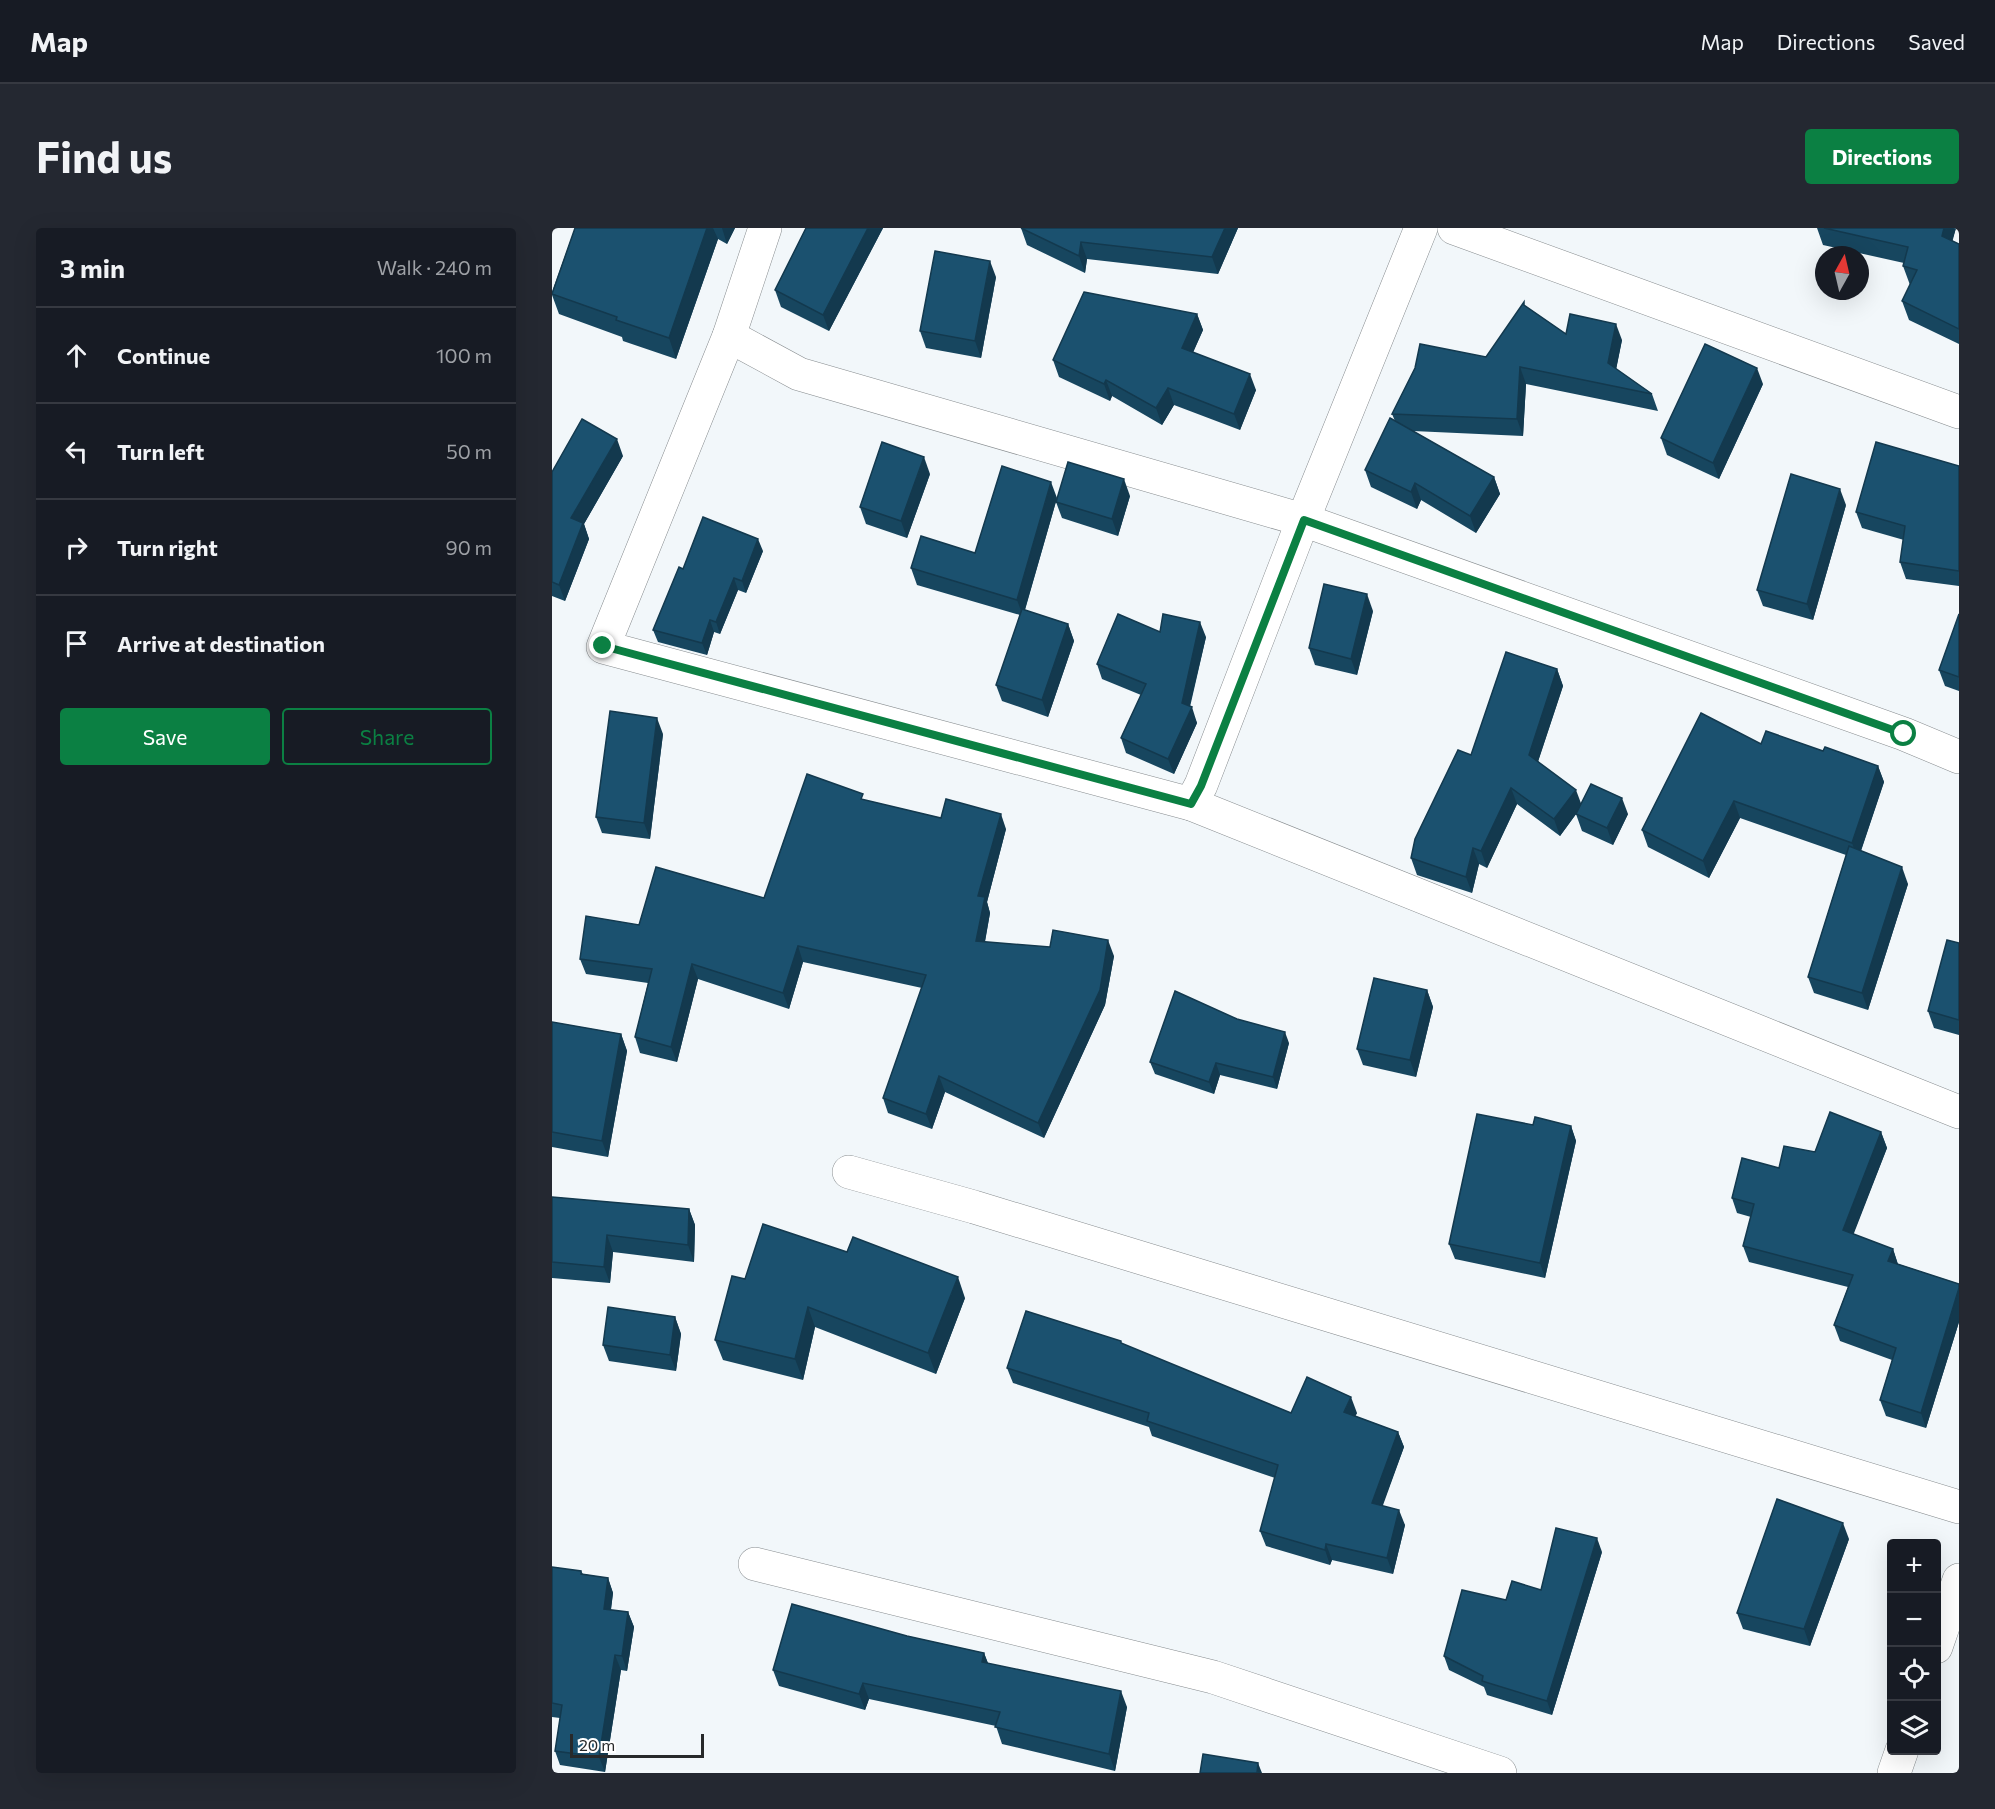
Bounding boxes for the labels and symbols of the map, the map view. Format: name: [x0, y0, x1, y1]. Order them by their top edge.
north arrow: [1815, 246, 1869, 300]
route end: [589, 632, 615, 658]
route start: [1890, 720, 1916, 746]
scale bar: [570, 1731, 704, 1758]

